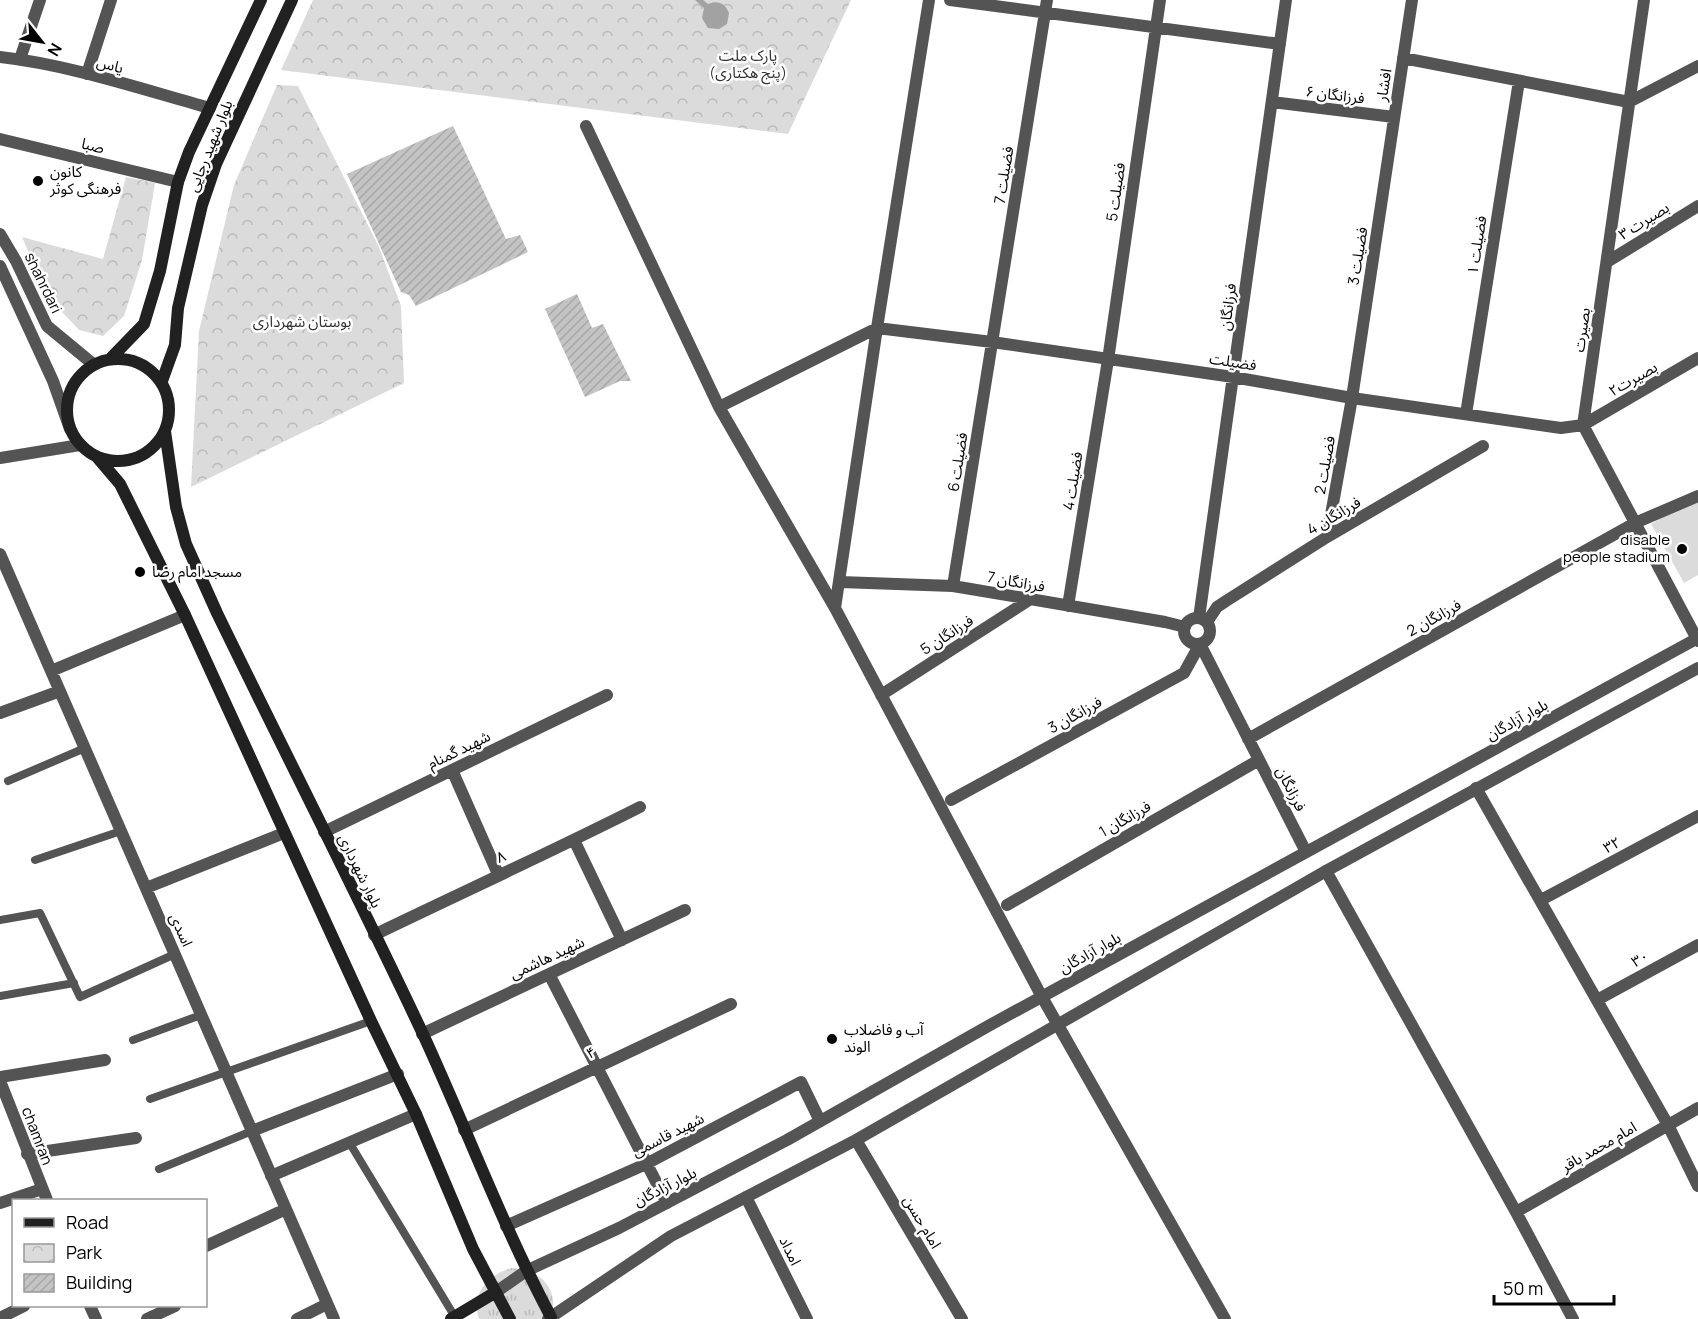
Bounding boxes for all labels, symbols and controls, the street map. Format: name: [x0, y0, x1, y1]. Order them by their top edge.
north arrow: [12, 12, 72, 72]
text: N: [42, 39, 67, 60]
park label: پارک ملت (پنج هکتاری): [709, 45, 787, 85]
street label: یاس: [94, 51, 126, 78]
street label: افشار: [1370, 67, 1396, 104]
street label: فرزانگان ۶: [1304, 80, 1366, 109]
street label: بلوار شهید رجایی: [182, 97, 237, 195]
street label: صبا: [79, 133, 107, 158]
street label: فضیلت 7: [989, 144, 1018, 205]
place label: کانون فرهنگی کوثر: [49, 161, 121, 199]
street label: فضیلت 5: [1101, 161, 1130, 223]
marker: کانون فرهنگی کوثر: [31, 174, 45, 188]
street label: بصیرت ۳: [1614, 197, 1673, 244]
street label: فضیلت ۱: [1462, 214, 1492, 276]
street label: فضیلت 3: [1343, 225, 1373, 287]
street label: shahrdari: [20, 249, 67, 317]
street label: فرزانگان: [1214, 282, 1241, 332]
street label: بصیرت: [1568, 306, 1595, 354]
park label: بوستان شهرداری: [253, 311, 351, 332]
street label: فضیلت: [1208, 347, 1258, 376]
street label: بصیرت۲: [1604, 356, 1661, 401]
street label: فضیلت 6: [942, 430, 973, 493]
street label: فضیلت 2: [1309, 434, 1340, 496]
street label: فضیلت 4: [1057, 450, 1088, 512]
street label: فرزانگان 4: [1303, 491, 1365, 540]
place label: disable people stadium: [1563, 529, 1670, 567]
marker: disable people stadium: [1675, 542, 1689, 556]
place label: مسجد امام رضا: [152, 561, 242, 583]
marker: مسجد امام رضا: [133, 565, 147, 579]
street label: فرزانگان 7: [986, 566, 1047, 597]
street label: فرزانگان 2: [1403, 594, 1465, 641]
street label: فرزانگان 5: [916, 609, 978, 660]
street label: فرزانگان 3: [1044, 691, 1106, 738]
street label: بلوار آزادگان: [1482, 694, 1552, 745]
street label: شهید گمنام: [424, 725, 494, 775]
street label: فرزانگان: [1271, 763, 1312, 815]
street label: فرزانگان 1: [1095, 795, 1155, 842]
street label: بلوار شهرداری: [333, 830, 387, 911]
street label: ۳۲: [1599, 831, 1624, 858]
street label: ۸: [493, 845, 509, 868]
street label: اسدی: [165, 910, 198, 950]
street label: بلوار آزادگان: [1055, 927, 1125, 978]
street label: شهید هاشمی: [506, 931, 588, 984]
street label: ۳۰: [1627, 945, 1652, 972]
place label: آب و فاضلاب الوند: [844, 1019, 924, 1057]
marker: آب و فاضلاب الوند: [825, 1032, 839, 1046]
street label: ۴: [582, 1041, 599, 1064]
street label: chamran: [17, 1104, 58, 1168]
street label: شهید قاسمی: [628, 1107, 708, 1162]
street label: امام محمد باقر: [1556, 1116, 1641, 1178]
street label: بلوار آزادگان: [630, 1162, 700, 1211]
street label: امام حسن: [897, 1191, 947, 1253]
legend: [12, 1199, 207, 1307]
text: Road: [66, 1210, 109, 1234]
street label: امداد: [774, 1233, 806, 1269]
text: Park: [66, 1240, 103, 1264]
scale bar: [1494, 1268, 1614, 1306]
text: Building: [66, 1270, 132, 1294]
text: 50 m: [1503, 1276, 1543, 1300]

